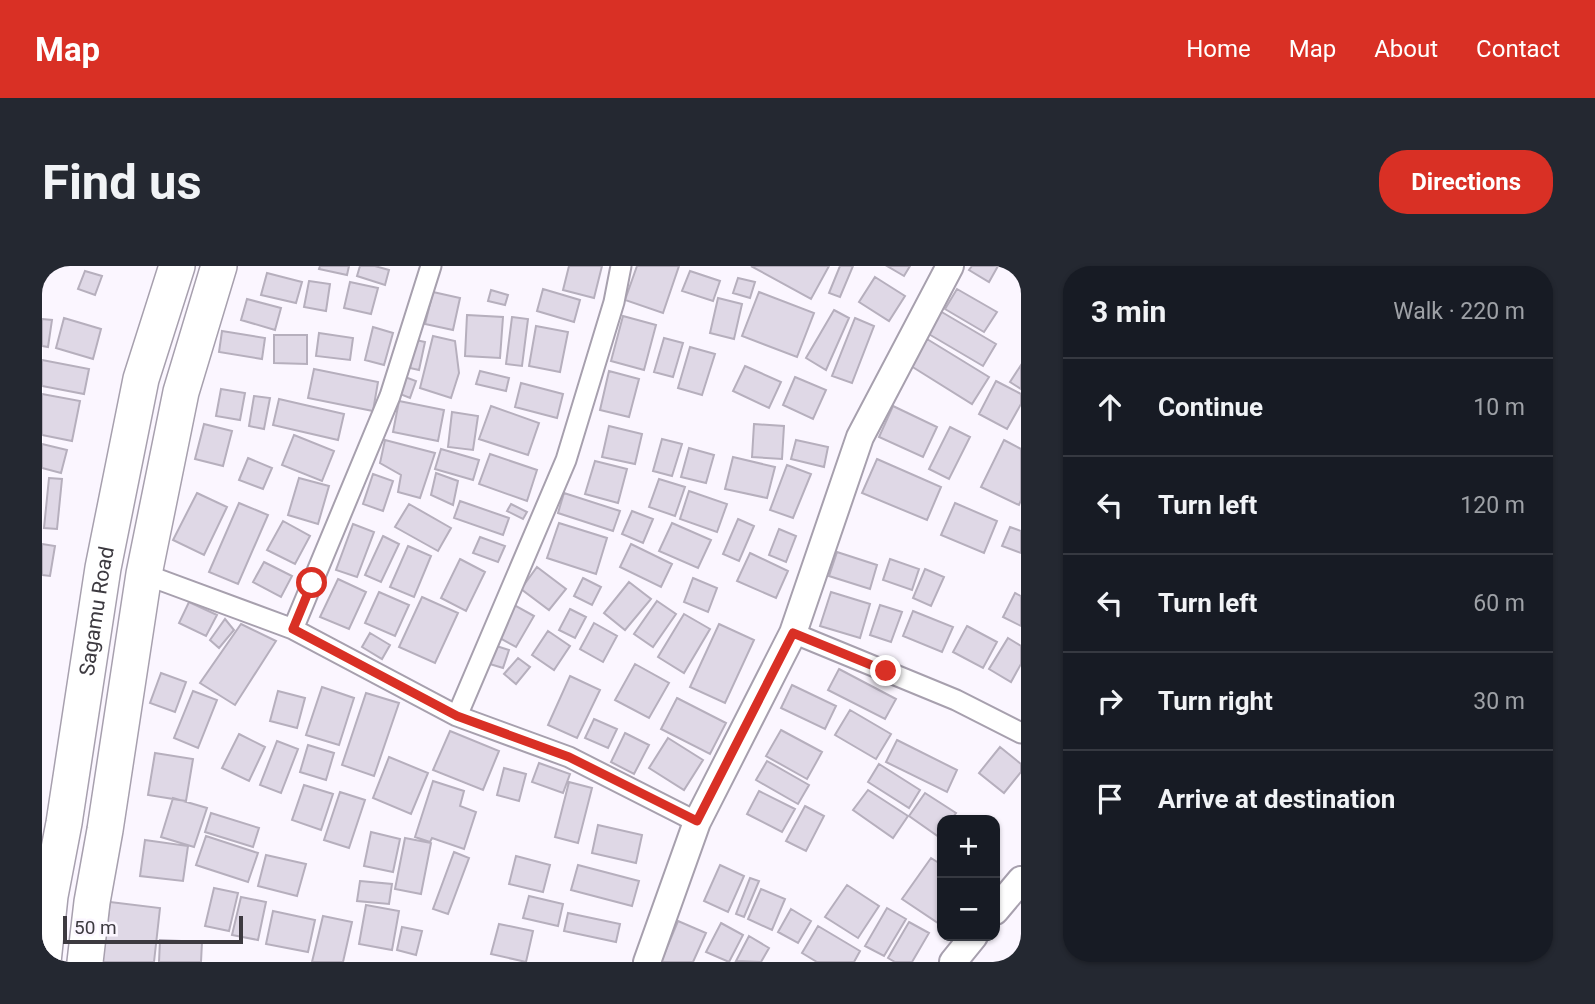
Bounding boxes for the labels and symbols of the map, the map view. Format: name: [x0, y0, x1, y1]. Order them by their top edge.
street label: Sagamu Road: [75, 544, 119, 678]
route start: [296, 567, 327, 598]
route end: [870, 655, 901, 686]
scale bar: [63, 913, 243, 945]

